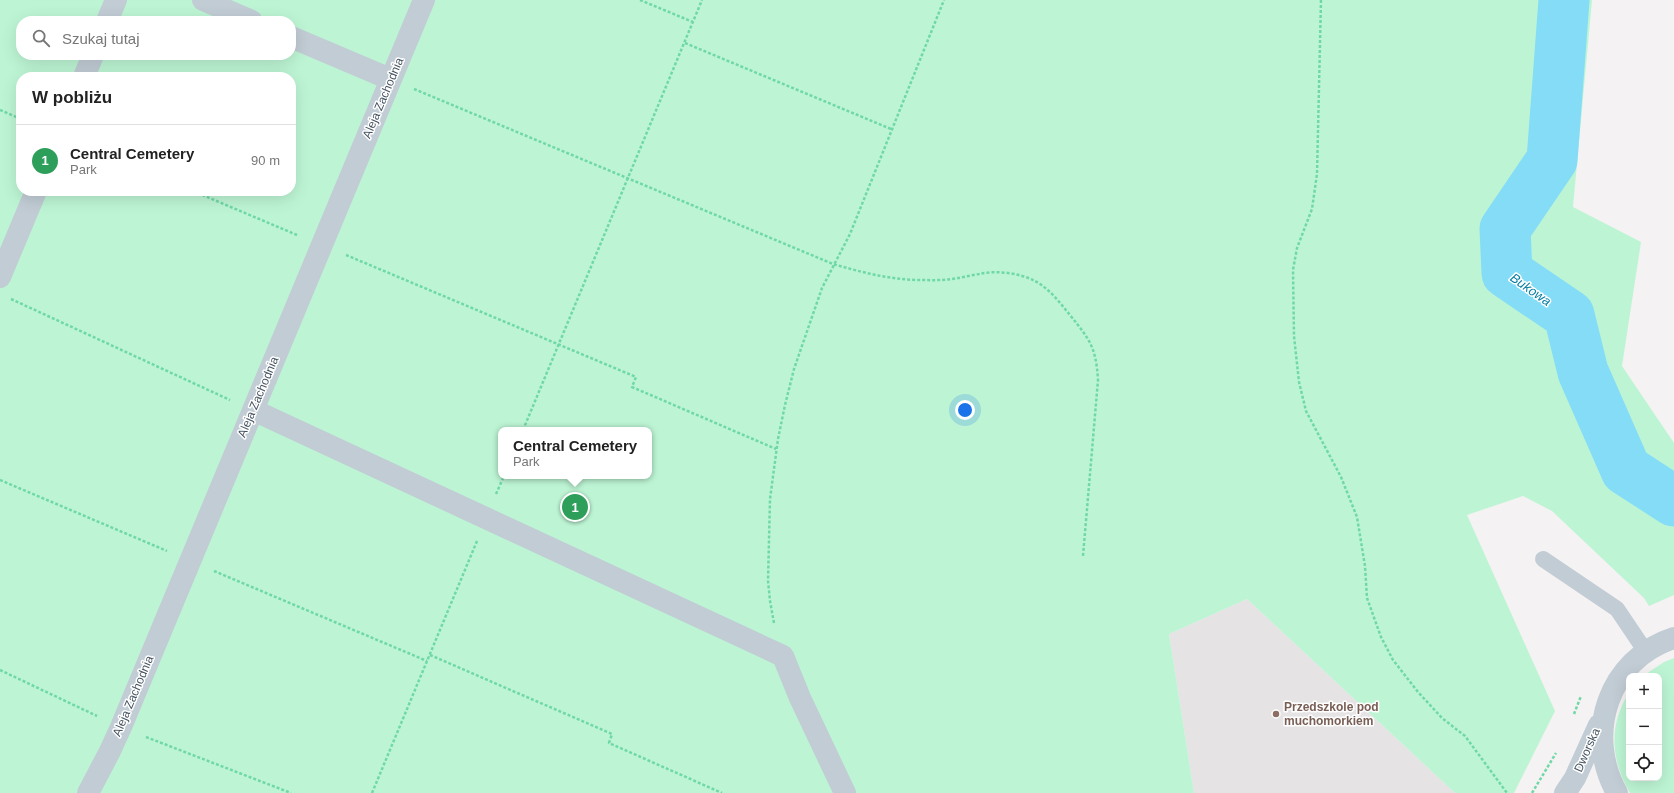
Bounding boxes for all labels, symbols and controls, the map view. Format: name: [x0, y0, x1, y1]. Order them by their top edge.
search box: [16, 16, 296, 60]
icon: search: [30, 27, 52, 49]
text: Szukaj tutaj: [62, 30, 140, 47]
street label: Aleja Zachodnia: [360, 55, 406, 140]
text: W pobliżu: [32, 88, 112, 107]
text: Central Cemetery: [70, 145, 194, 162]
text: 1: [41, 153, 49, 168]
text: 90 m: [251, 153, 280, 168]
text: Park: [70, 162, 97, 177]
water label: Bukowa: [1507, 270, 1554, 309]
street label: Aleja Zachodnia: [235, 354, 281, 439]
your location: [955, 400, 975, 420]
popup: [498, 427, 652, 479]
text: Central Cemetery: [513, 437, 637, 454]
text: Park: [513, 454, 540, 469]
pin: 1: [562, 492, 588, 522]
street label: Aleja Zachodnia: [110, 653, 156, 738]
map controls: [1626, 673, 1662, 781]
button: +: [1626, 673, 1662, 709]
place label: Przedszkole pod muchomorkiem: [1284, 700, 1379, 728]
marker: Przedszkole pod muchomorkiem: [1271, 709, 1281, 719]
button: −: [1626, 709, 1662, 745]
street label: Dworska: [1571, 726, 1603, 774]
button: locate: [1626, 745, 1662, 781]

